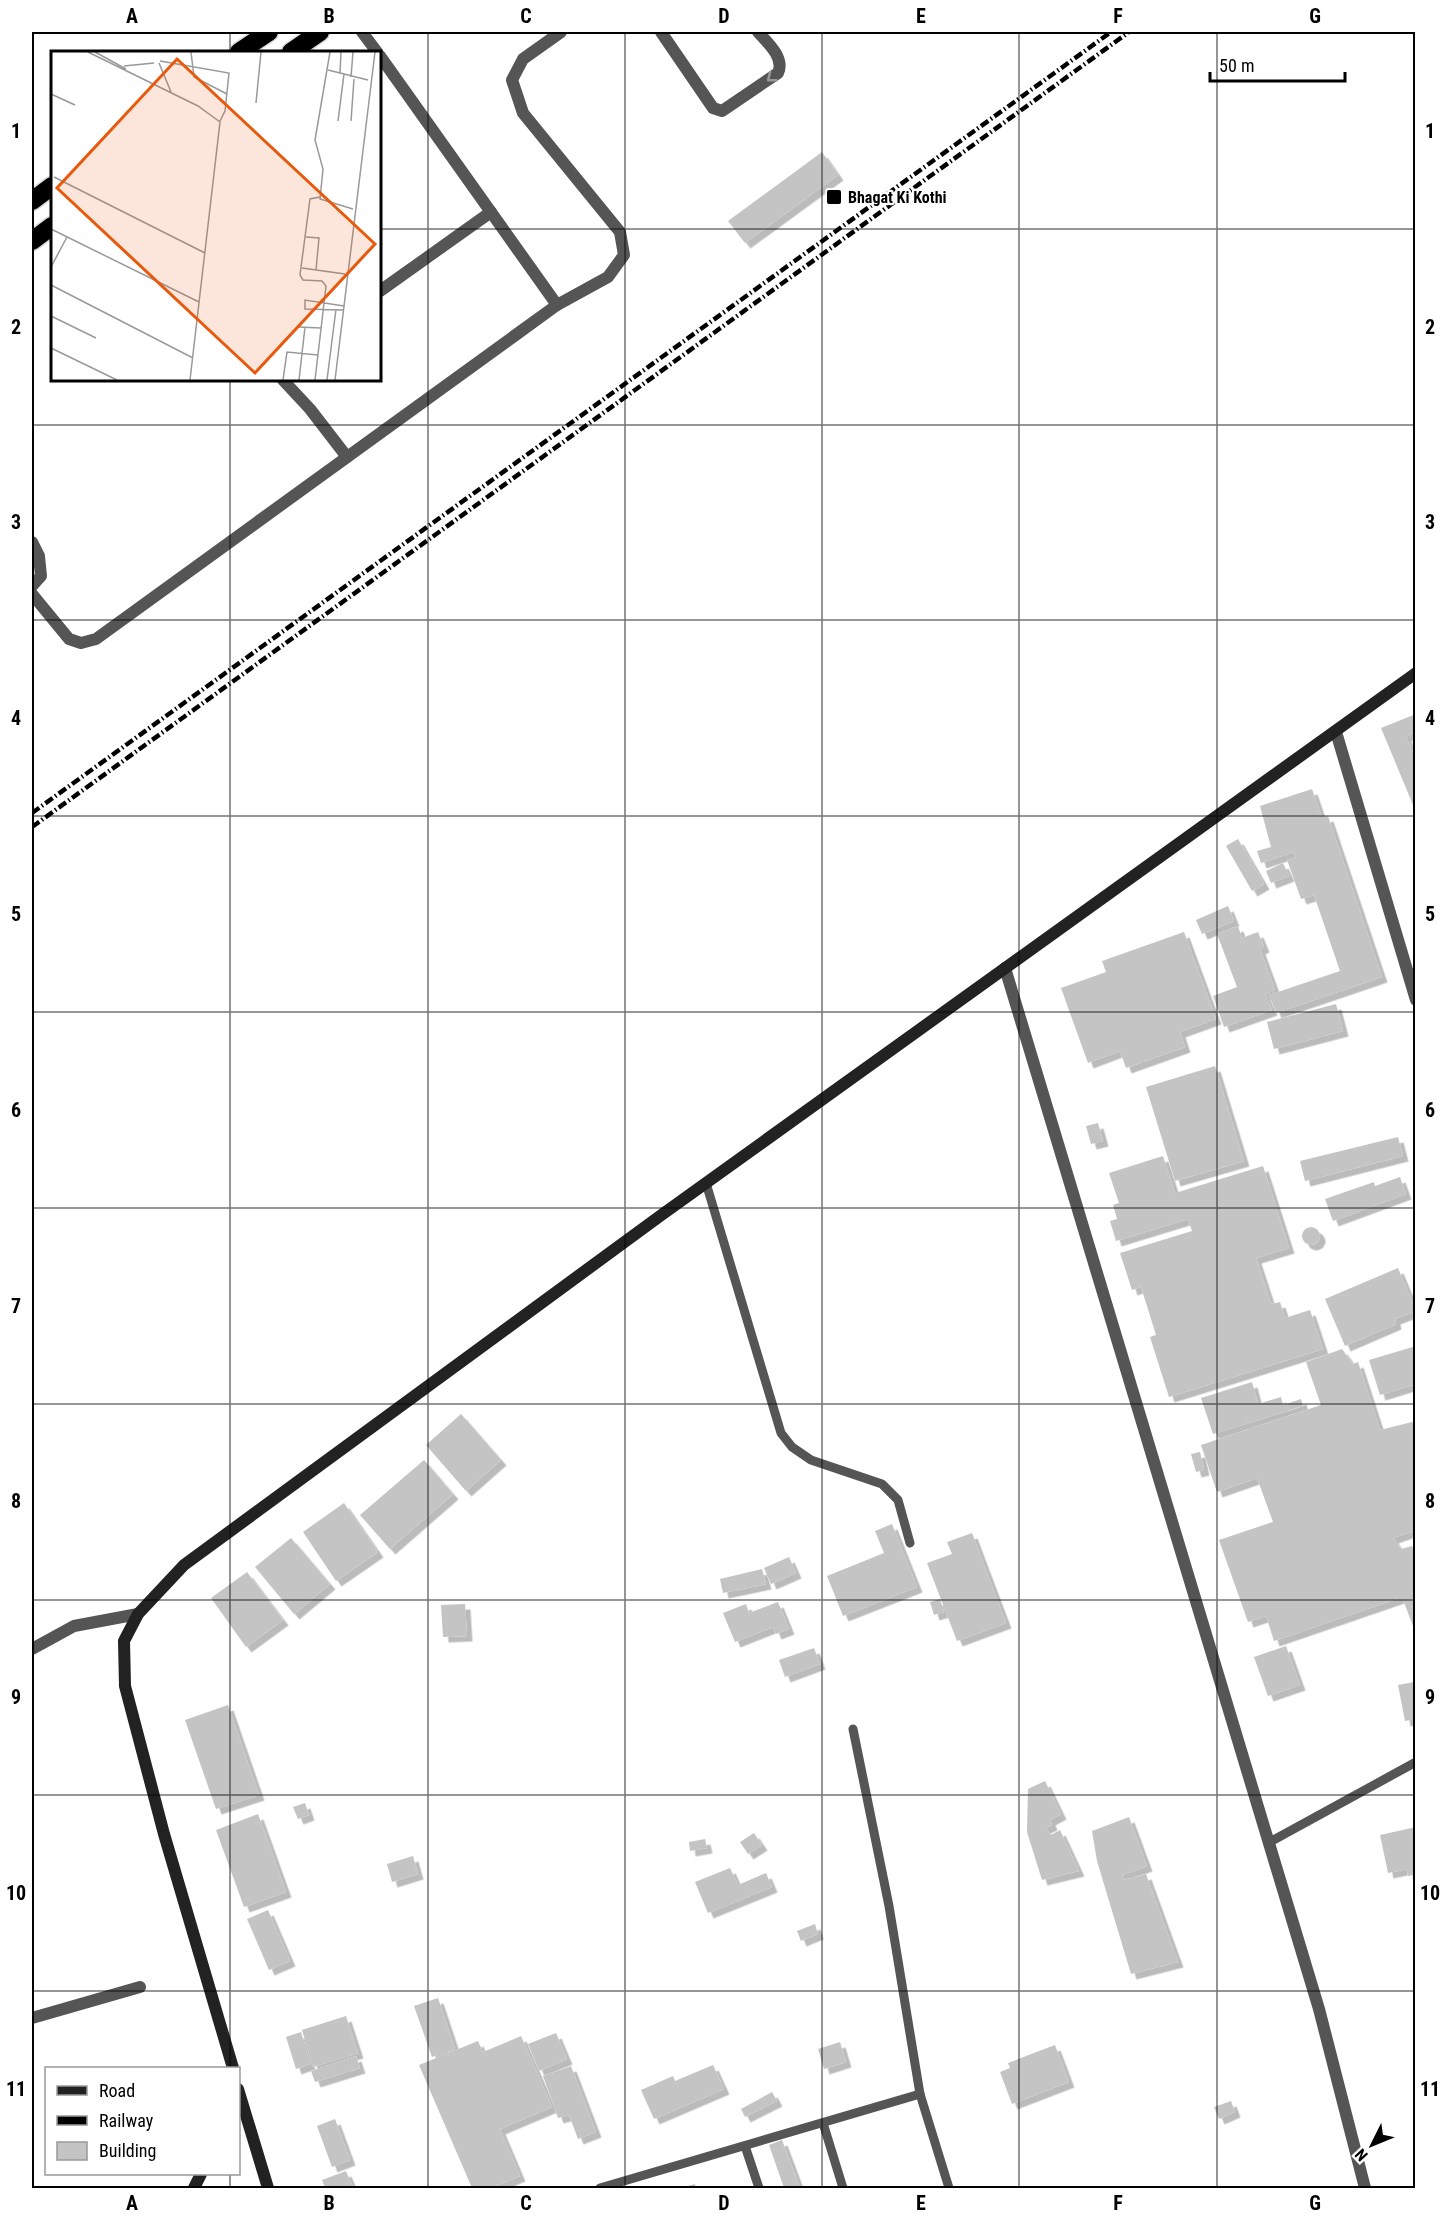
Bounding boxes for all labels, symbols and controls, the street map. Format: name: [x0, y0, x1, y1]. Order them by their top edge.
text: A: [126, 4, 138, 28]
text: B: [323, 4, 335, 28]
text: C: [520, 4, 532, 28]
text: D: [718, 4, 730, 28]
text: E: [916, 4, 926, 28]
text: F: [1113, 4, 1123, 28]
text: G: [1309, 4, 1321, 28]
scale bar: [1210, 45, 1345, 83]
inset map: [51, 51, 381, 381]
text: 50 m: [1219, 55, 1254, 76]
one-way arrow: [766, 71, 777, 82]
text: 1: [11, 119, 21, 143]
text: 1: [1425, 119, 1435, 143]
marker: Bhagat Ki Kothi: [825, 188, 843, 206]
place label: Bhagat Ki Kothi: [848, 188, 947, 207]
text: 2: [11, 315, 21, 339]
text: 2: [1425, 315, 1435, 339]
text: 3: [11, 510, 21, 534]
text: 3: [1425, 510, 1435, 534]
text: 4: [11, 706, 21, 730]
text: 4: [1425, 706, 1435, 730]
text: 5: [11, 902, 21, 926]
text: 5: [1425, 902, 1435, 926]
text: 6: [11, 1098, 21, 1122]
text: 6: [1425, 1098, 1435, 1122]
text: 7: [11, 1294, 21, 1318]
text: 7: [1425, 1294, 1435, 1318]
text: 8: [11, 1489, 21, 1513]
text: 8: [1425, 1489, 1435, 1513]
text: 9: [11, 1685, 21, 1709]
text: 9: [1425, 1685, 1435, 1709]
text: 10: [6, 1881, 26, 1905]
text: 10: [1420, 1881, 1440, 1905]
legend: [45, 2067, 240, 2175]
text: 11: [6, 2077, 26, 2101]
text: 11: [1420, 2077, 1440, 2101]
text: Road: [99, 2080, 135, 2101]
text: Railway: [99, 2110, 154, 2131]
north arrow: [1342, 2115, 1402, 2175]
text: Building: [99, 2140, 156, 2161]
text: N: [1351, 2145, 1372, 2165]
text: A: [126, 2191, 138, 2215]
text: B: [323, 2191, 335, 2215]
text: C: [520, 2191, 532, 2215]
text: D: [718, 2191, 730, 2215]
text: E: [916, 2191, 926, 2215]
text: F: [1113, 2191, 1123, 2215]
text: G: [1309, 2191, 1321, 2215]

